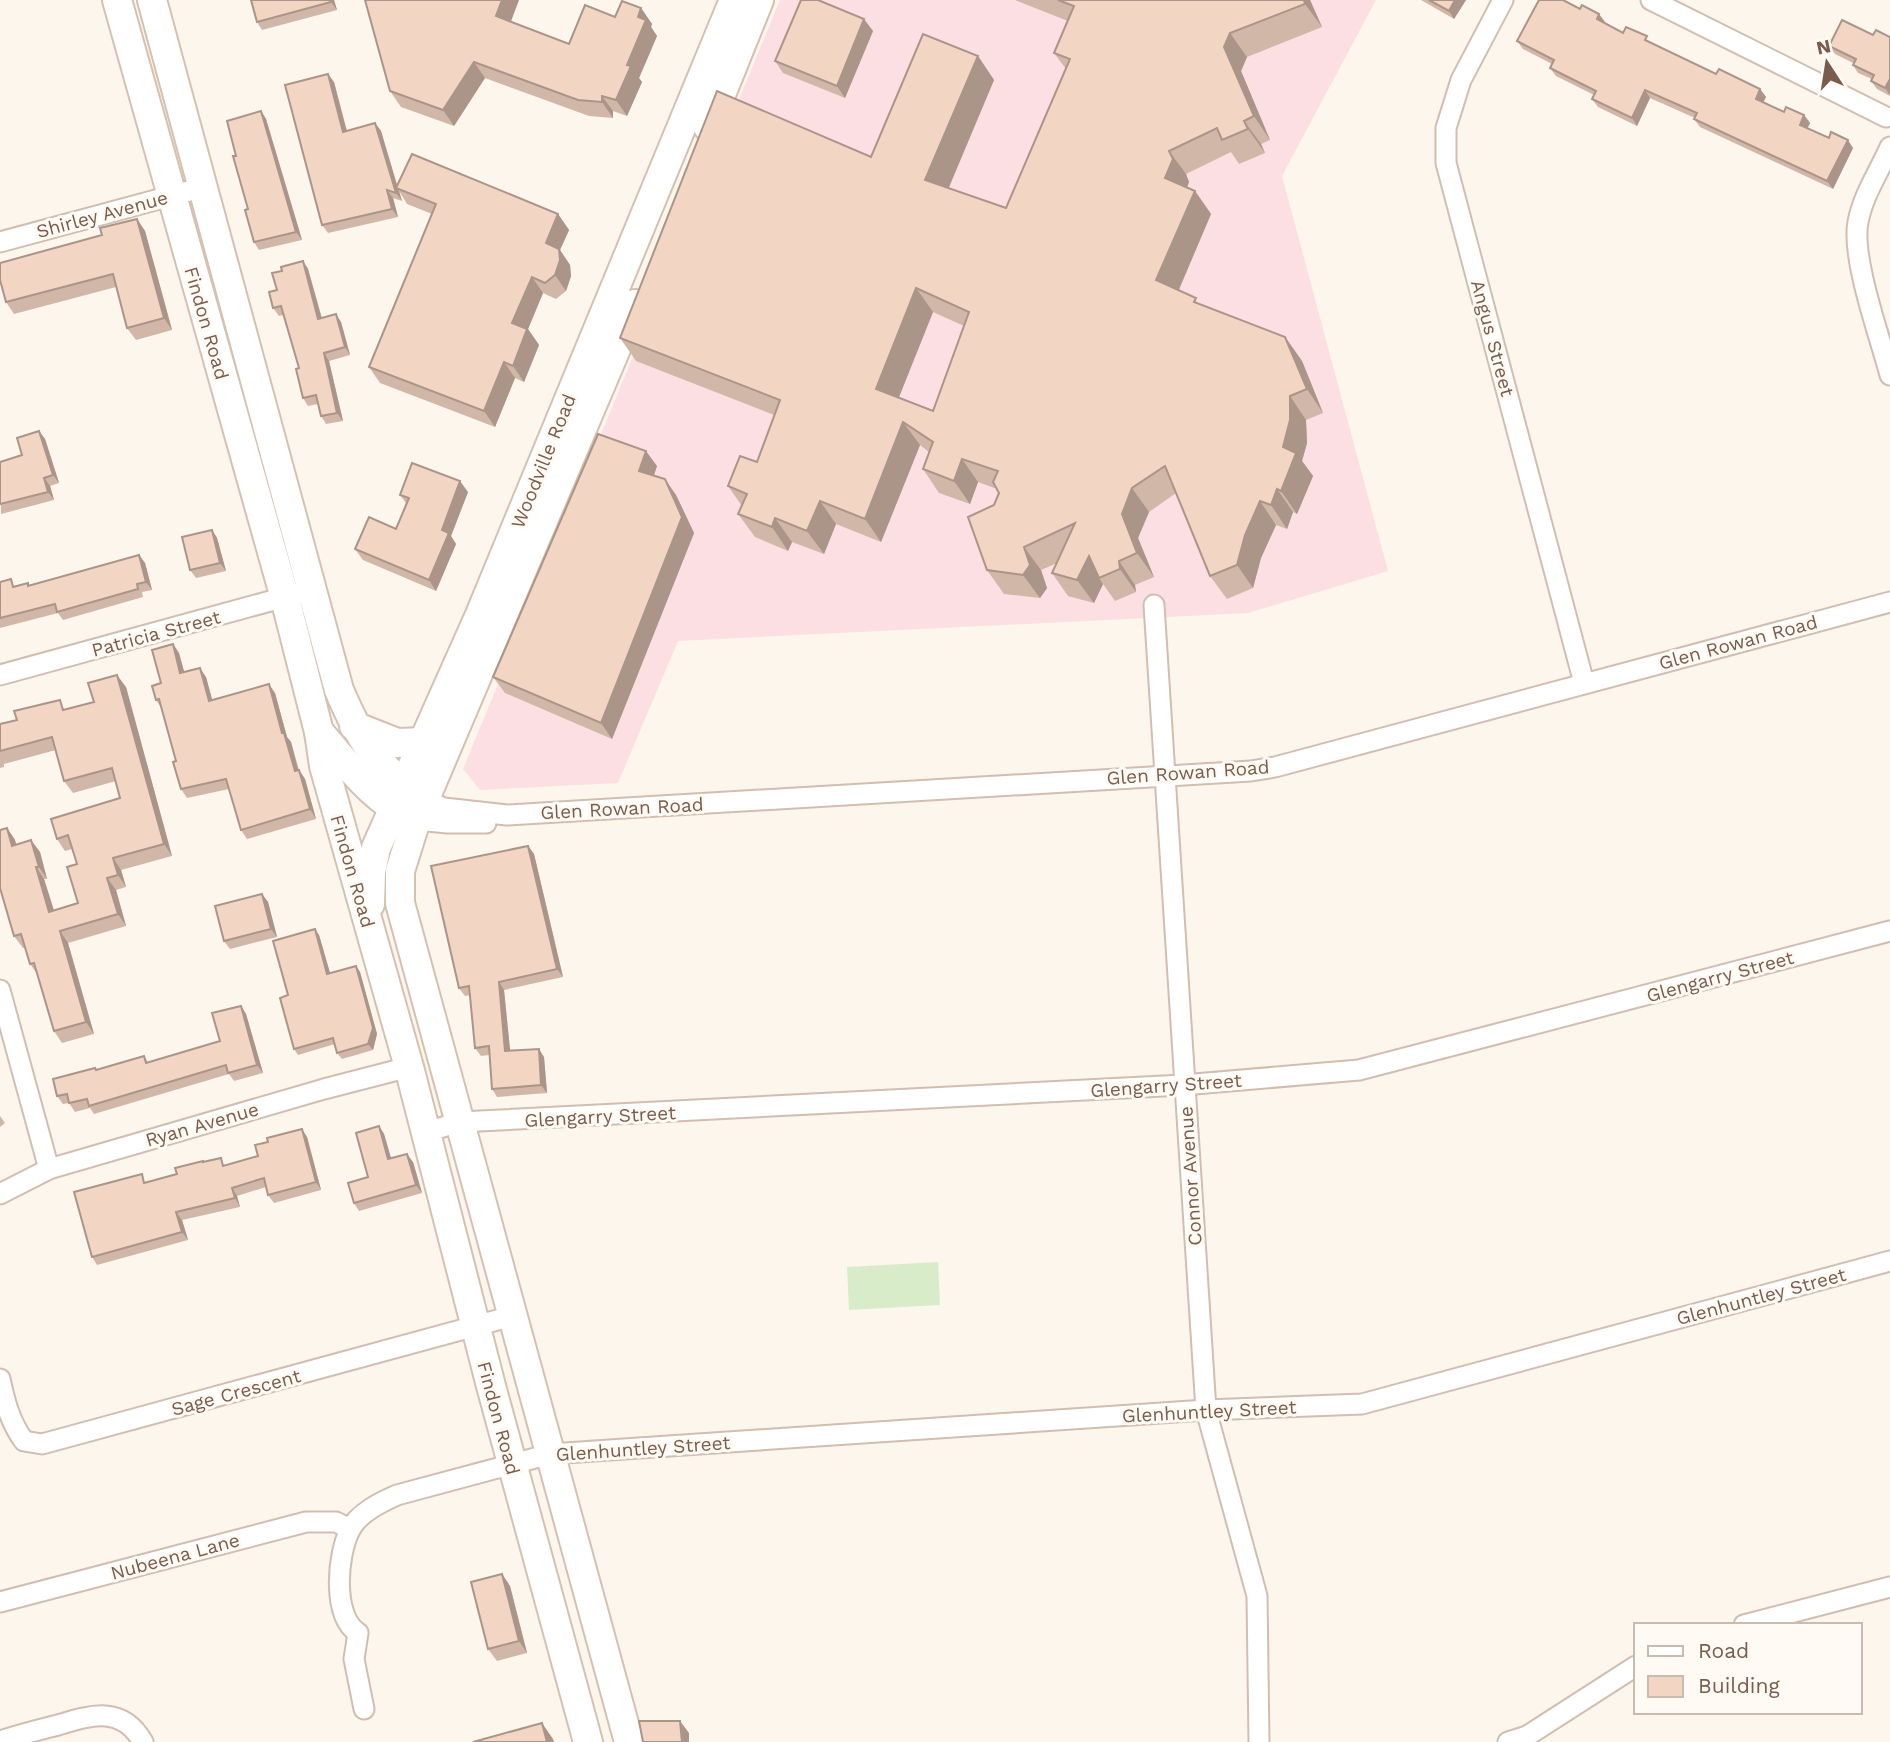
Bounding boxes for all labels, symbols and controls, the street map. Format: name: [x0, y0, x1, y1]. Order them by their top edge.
north arrow: [1792, 28, 1862, 98]
text: N: [1814, 34, 1833, 60]
street label: Shirley Avenue: [34, 186, 170, 243]
street label: Findon Road: [179, 264, 234, 382]
street label: Angus Street: [1466, 277, 1519, 399]
street label: Woodville Road: [506, 391, 581, 532]
street label: Patricia Street: [89, 605, 223, 662]
street label: Glen Rowan Road: [1656, 610, 1820, 675]
street label: Glen Rowan Road: [1106, 755, 1270, 790]
street label: Glen Rowan Road: [540, 793, 704, 824]
street label: Findon Road: [325, 812, 380, 930]
street label: Glengarry Street: [1644, 946, 1796, 1007]
street label: Glengarry Street: [1090, 1069, 1243, 1102]
street label: Ryan Avenue: [143, 1097, 262, 1152]
street label: Glengarry Street: [524, 1101, 676, 1132]
street label: Connor Avenue: [1174, 1106, 1207, 1246]
street label: Glenhuntley Street: [1674, 1263, 1849, 1330]
street label: Findon Road: [472, 1359, 525, 1477]
street label: Sage Crescent: [169, 1364, 303, 1421]
street label: Glenhuntley Street: [1121, 1395, 1297, 1428]
street label: Glenhuntley Street: [555, 1431, 731, 1466]
street label: Nubeena Lane: [108, 1528, 242, 1585]
legend: [1634, 1623, 1862, 1714]
text: Road: [1698, 1638, 1749, 1663]
text: Building: [1698, 1673, 1780, 1698]

